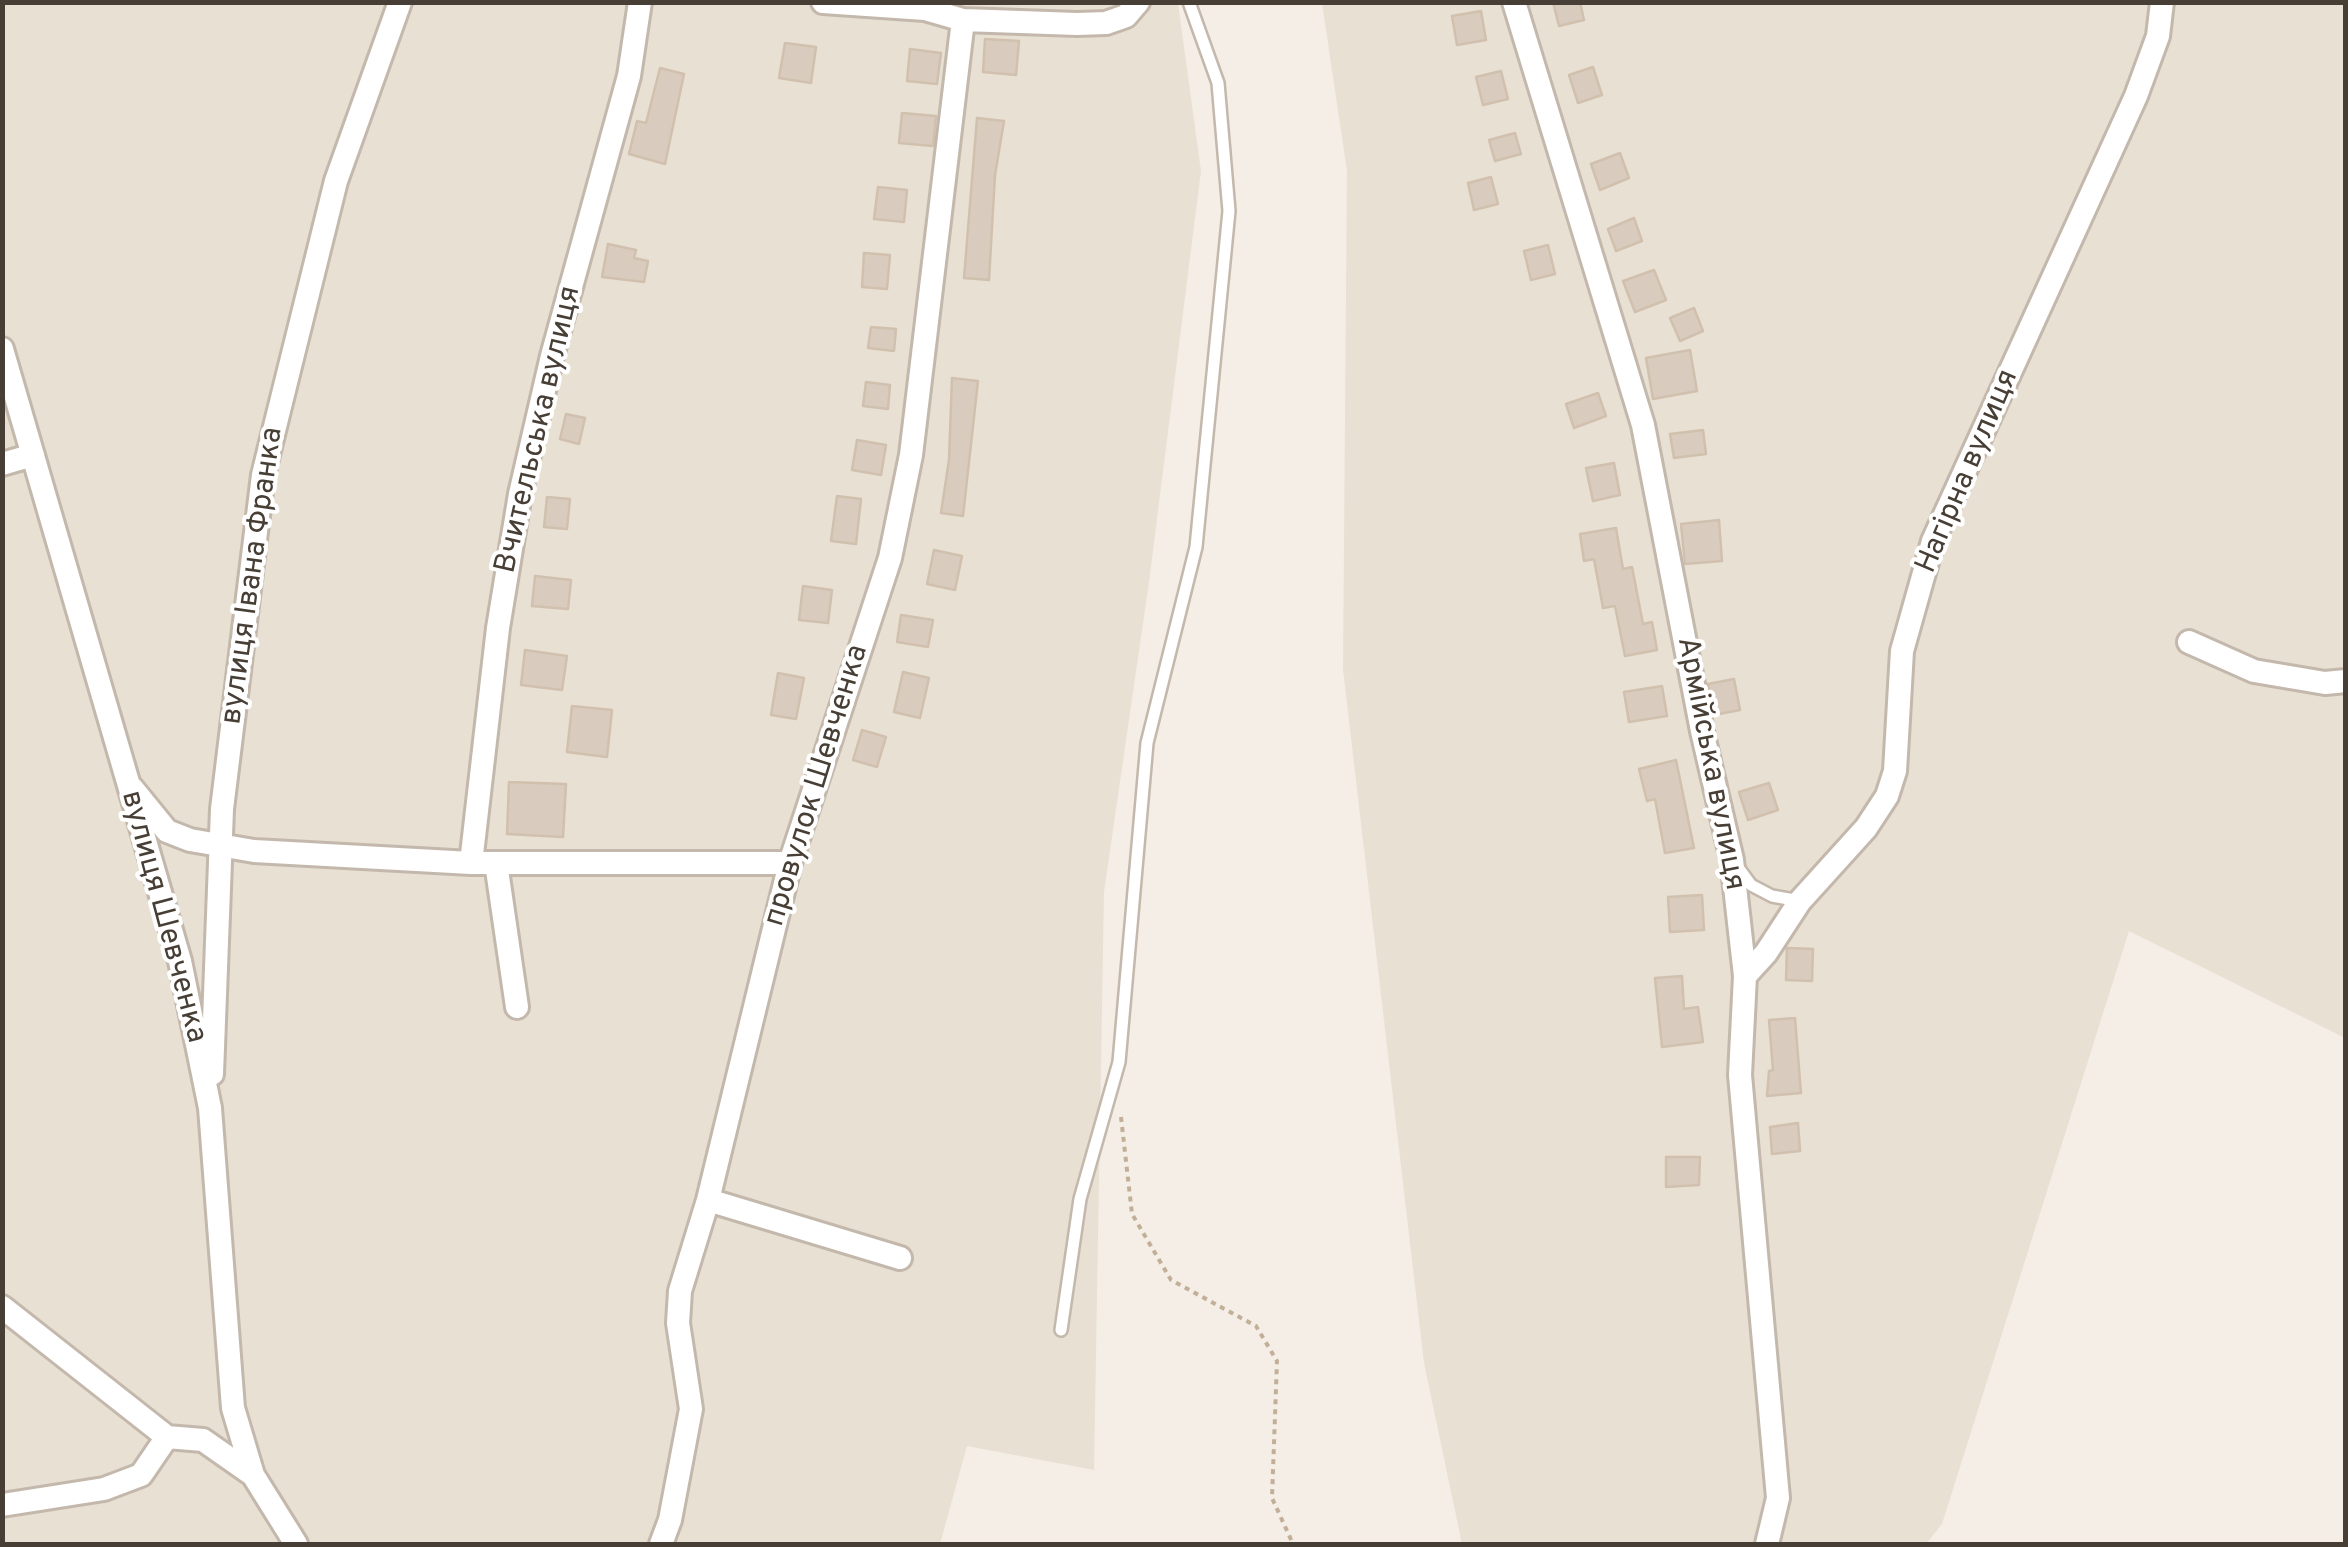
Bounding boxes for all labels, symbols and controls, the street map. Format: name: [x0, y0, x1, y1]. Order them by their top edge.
street label: Вчительська вулиця: [489, 283, 591, 577]
street label: Нагірна вулиця: [1910, 365, 2028, 579]
street label: вулиця Івана Франка: [215, 425, 293, 727]
street label: Армійська вулиця: [1667, 634, 1751, 894]
street label: провулок Шевченка: [758, 641, 878, 931]
street label: вулиця Шевченка: [111, 787, 213, 1047]

